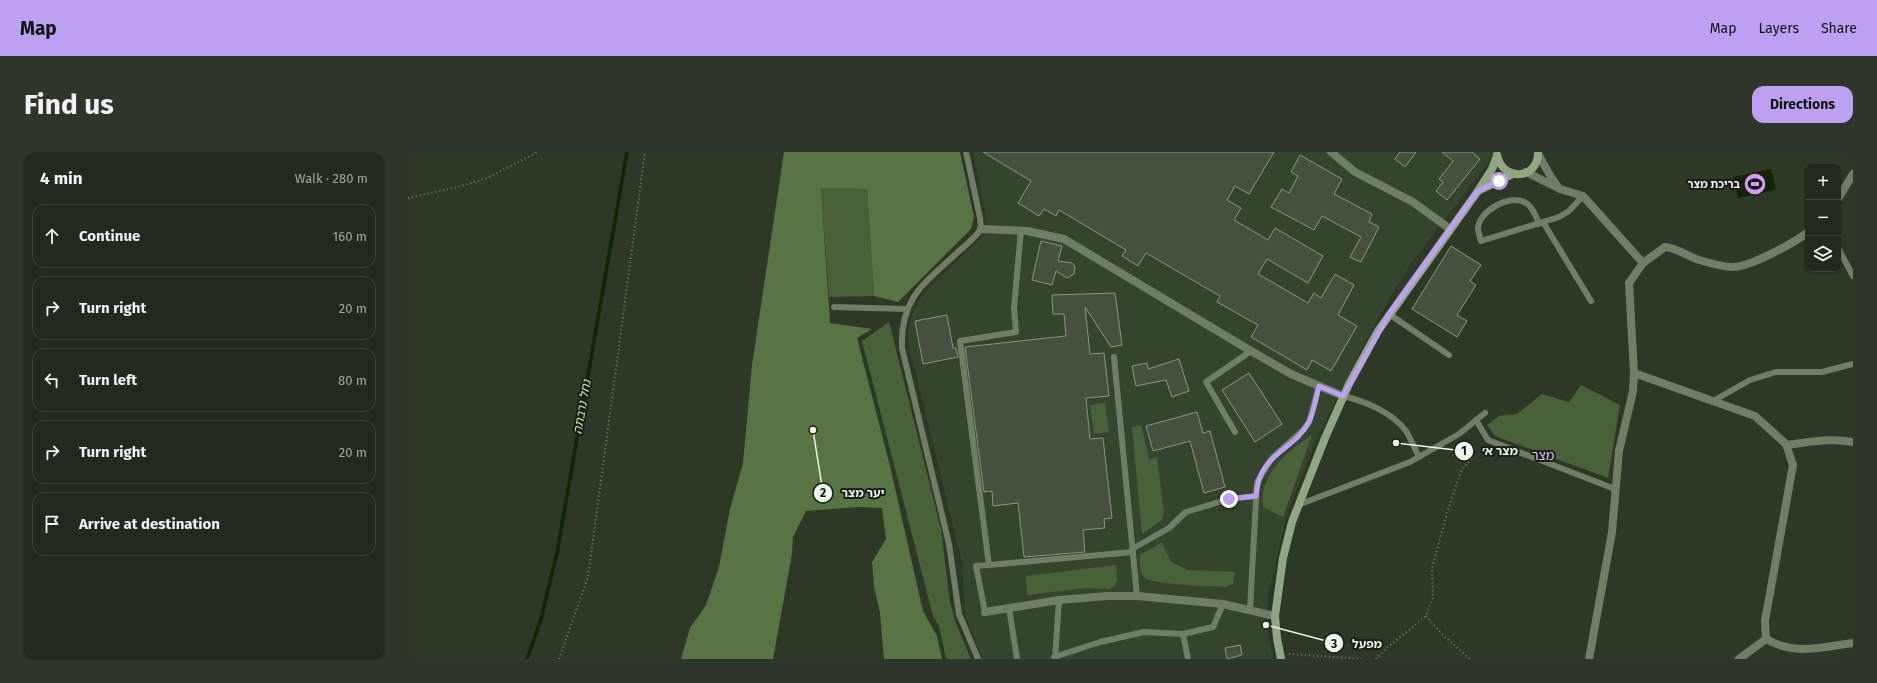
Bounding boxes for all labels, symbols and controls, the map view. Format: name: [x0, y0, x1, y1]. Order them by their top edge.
text: Map: [20, 17, 57, 40]
text: Map: [1710, 20, 1736, 37]
text: Layers: [1758, 20, 1799, 37]
text: Share: [1821, 20, 1857, 37]
button: Directions: [1752, 86, 1853, 123]
text: Find us: [24, 88, 114, 121]
map controls: [1805, 164, 1841, 272]
button: +: [1805, 164, 1841, 200]
text: 4 min: [40, 168, 83, 189]
text: Walk · 280 m: [295, 171, 368, 186]
sports icon: בריכת מצר: [1742, 171, 1768, 197]
route start: [1490, 172, 1508, 190]
place label: בריכת מצר: [1688, 178, 1740, 191]
button: −: [1805, 200, 1841, 236]
icon: ahead: [41, 225, 63, 247]
text: Continue: [79, 227, 140, 245]
text: 160 m: [333, 229, 367, 244]
button: layers: [1805, 236, 1841, 272]
icon: right: [41, 297, 63, 319]
text: Turn right: [79, 299, 146, 317]
text: 20 m: [339, 301, 367, 316]
icon: left: [41, 369, 63, 391]
text: Turn left: [79, 371, 137, 389]
text: 80 m: [338, 373, 367, 388]
water label: נחל נרבתה: [570, 377, 594, 435]
callout: מצר א׳: [1454, 439, 1526, 463]
icon: right: [41, 441, 63, 463]
text: Turn right: [79, 443, 146, 461]
text: 1: [1461, 444, 1467, 458]
text: מצר א׳: [1482, 444, 1518, 458]
text: 20 m: [339, 445, 367, 460]
district label: מצר: [1532, 448, 1555, 463]
callout: יער מצר: [813, 481, 892, 505]
text: 2: [820, 486, 826, 500]
text: יער מצר: [842, 486, 884, 500]
route end: [1220, 490, 1238, 508]
icon: arrive: [41, 513, 63, 535]
text: Arrive at destination: [79, 515, 220, 533]
callout: מפעל: [1324, 631, 1390, 655]
text: 3: [1330, 637, 1337, 651]
text: מפעל: [1352, 637, 1383, 651]

